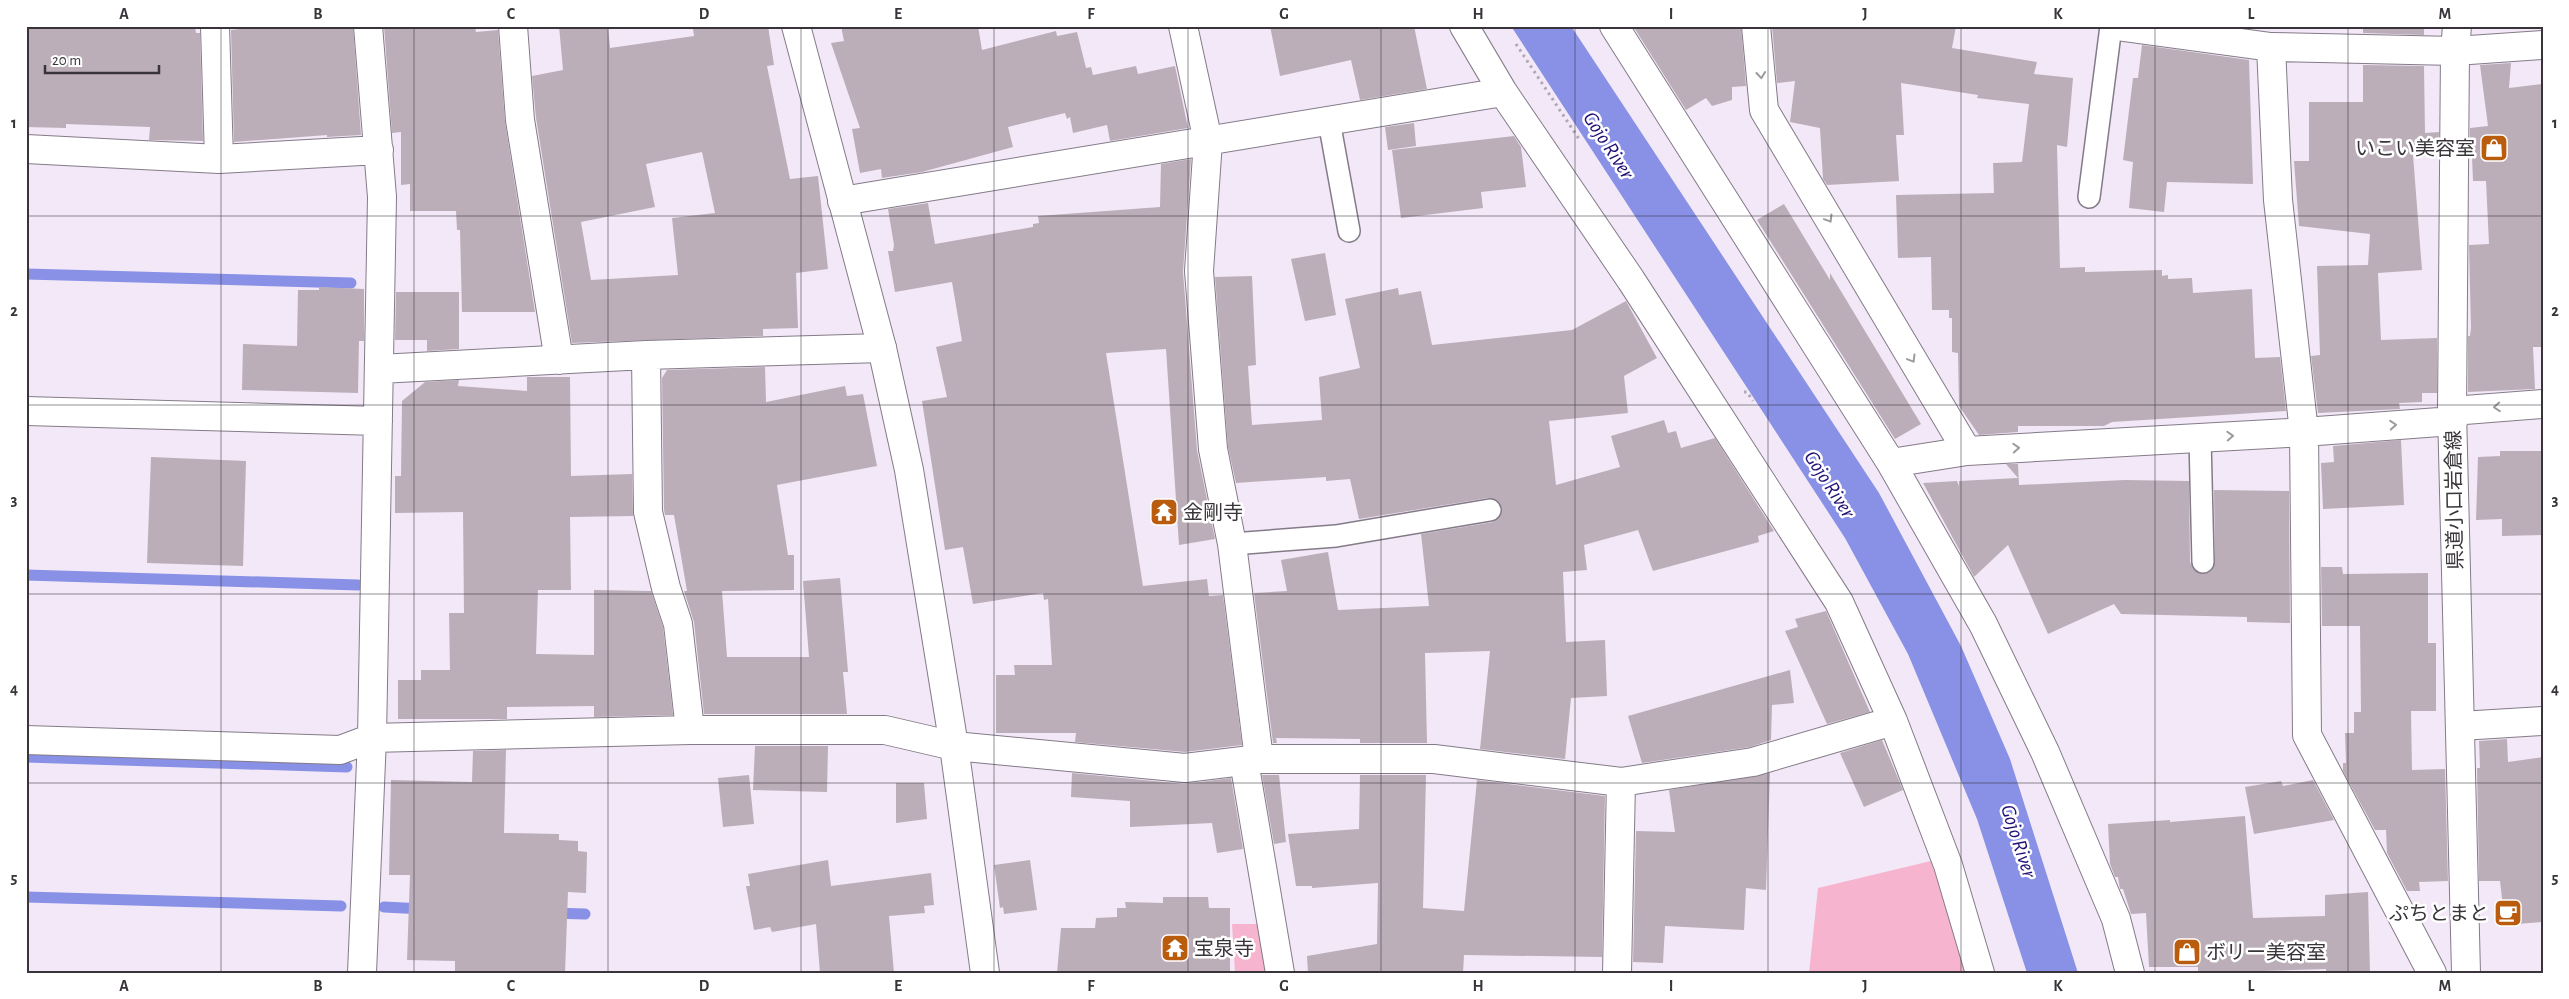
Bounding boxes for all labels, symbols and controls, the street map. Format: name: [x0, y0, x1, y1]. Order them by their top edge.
text: A: [119, 6, 129, 22]
text: B: [313, 6, 323, 22]
text: C: [507, 6, 516, 22]
text: D: [699, 6, 710, 22]
text: E: [894, 6, 902, 22]
text: F: [1087, 6, 1095, 22]
text: G: [1279, 6, 1289, 22]
text: H: [1472, 6, 1484, 22]
text: I: [1669, 6, 1673, 22]
text: J: [1862, 6, 1868, 22]
text: K: [2053, 6, 2063, 22]
text: L: [2248, 6, 2255, 22]
text: M: [2439, 6, 2451, 22]
scale bar: [45, 42, 159, 74]
text: 20 m: [52, 53, 81, 68]
one-way arrow: [1755, 71, 1766, 79]
water label: Gojo River: [1579, 108, 1639, 184]
text: 1: [11, 115, 17, 131]
text: 1: [2552, 115, 2558, 131]
shop icon: いこい美容室: [2479, 133, 2509, 163]
place label: いこい美容室: [2355, 138, 2475, 159]
one-way arrow: [1823, 214, 1833, 223]
text: 2: [10, 303, 18, 319]
text: 2: [2551, 303, 2559, 319]
one-way arrow: [1906, 353, 1916, 362]
one-way arrow: [2493, 402, 2501, 413]
one-way arrow: [2389, 420, 2397, 431]
street label: 県道小口岩倉線: [2442, 430, 2466, 570]
one-way arrow: [2227, 431, 2235, 442]
one-way arrow: [2012, 443, 2020, 454]
water label: Gojo River: [1800, 447, 1860, 523]
text: 3: [11, 492, 18, 508]
text: 3: [2552, 492, 2559, 508]
temple icon: 金剛寺: [1149, 497, 1179, 527]
place label: 金剛寺: [1183, 502, 1243, 523]
text: 4: [10, 681, 18, 697]
text: 4: [2551, 681, 2559, 697]
water label: Gojo River: [1997, 802, 2041, 881]
text: 5: [11, 870, 18, 886]
text: 5: [2552, 870, 2559, 886]
cafe icon: ぷちとまと: [2493, 898, 2523, 928]
place label: ぷちとまと: [2389, 904, 2489, 924]
temple icon: 宝泉寺: [1160, 933, 1190, 963]
shop icon: ボリー美容室: [2172, 937, 2202, 967]
place label: 宝泉寺: [1194, 938, 1254, 959]
place label: ボリー美容室: [2206, 942, 2326, 963]
text: A: [119, 978, 129, 994]
text: B: [313, 978, 323, 994]
text: C: [507, 978, 516, 994]
text: D: [699, 978, 710, 994]
text: E: [894, 978, 902, 994]
text: F: [1087, 978, 1095, 994]
text: G: [1279, 978, 1289, 994]
text: H: [1472, 978, 1484, 994]
text: I: [1669, 978, 1673, 994]
text: J: [1862, 978, 1868, 994]
text: K: [2053, 978, 2063, 994]
text: L: [2248, 978, 2255, 994]
text: M: [2439, 978, 2451, 994]

